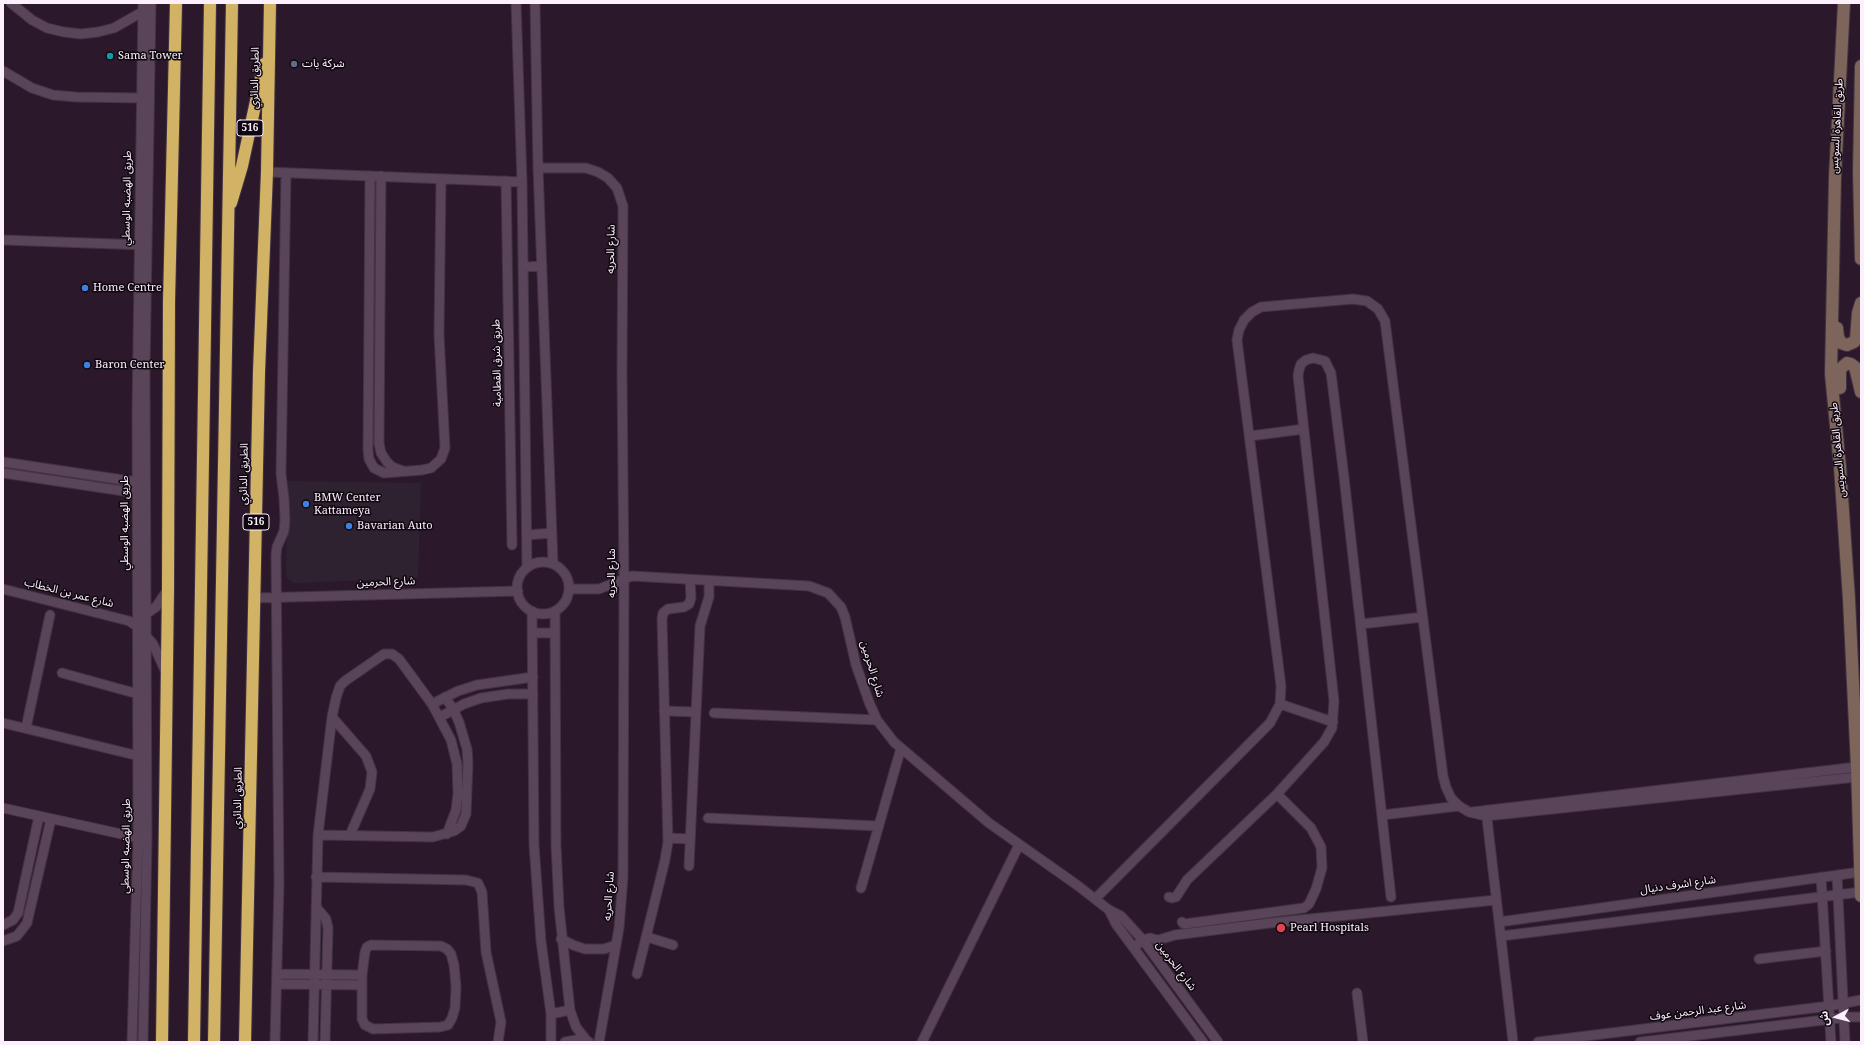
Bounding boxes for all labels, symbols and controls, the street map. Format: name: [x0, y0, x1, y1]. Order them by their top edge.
street label: الطريق الدائري: [248, 47, 262, 109]
place label: Sama Tower: [118, 49, 183, 63]
marker: Sama Tower: [105, 51, 115, 61]
place label: شركة يات: [302, 57, 345, 71]
marker: شركة يات: [289, 59, 299, 69]
street label: طريق القاهرة السويس: [1828, 78, 1846, 174]
road number: 516: [237, 120, 263, 136]
street label: طريق الهضبه الوسطي: [120, 150, 134, 246]
street label: شارع الحريه: [604, 224, 618, 274]
place label: Home Centre: [93, 281, 162, 295]
marker: Home Centre: [80, 283, 90, 293]
street label: طريق شرق القطامية: [490, 319, 504, 407]
place label: Baron Center: [95, 358, 165, 372]
marker: Baron Center: [82, 360, 92, 370]
street label: طريق القاهرة السويس: [1827, 402, 1849, 498]
street label: الطريق الدائري: [237, 443, 251, 505]
street label: طريق الهضبه الوسطي: [118, 475, 132, 571]
place label: BMW Center Kattameya: [314, 491, 381, 517]
marker: BMW Center Kattameya: [301, 499, 311, 509]
road number: 516: [243, 514, 269, 530]
place label: Bavarian Auto: [357, 519, 433, 533]
marker: Bavarian Auto: [344, 521, 354, 531]
street label: شارع الحريه: [605, 548, 619, 598]
street label: شارع الحرمين: [356, 574, 416, 590]
street label: شارع عمر بن الخطاب: [23, 576, 115, 610]
street label: شارع الحرمين: [857, 639, 887, 699]
street label: الطريق الدائري: [231, 767, 245, 829]
street label: طريق الهضبه الوسطي: [119, 798, 133, 894]
street label: شارع الحريه: [601, 871, 617, 921]
street label: شارع اشرف دنيال: [1639, 873, 1717, 897]
place label: Pearl Hospitals: [1290, 921, 1369, 935]
marker: Pearl Hospitals: [1275, 922, 1287, 934]
street label: شارع الحرمين: [1153, 939, 1199, 993]
north arrow: [1816, 997, 1856, 1037]
street label: شارع عبد الرحمن عوف: [1649, 999, 1747, 1023]
text: ش: [1815, 1010, 1832, 1027]

